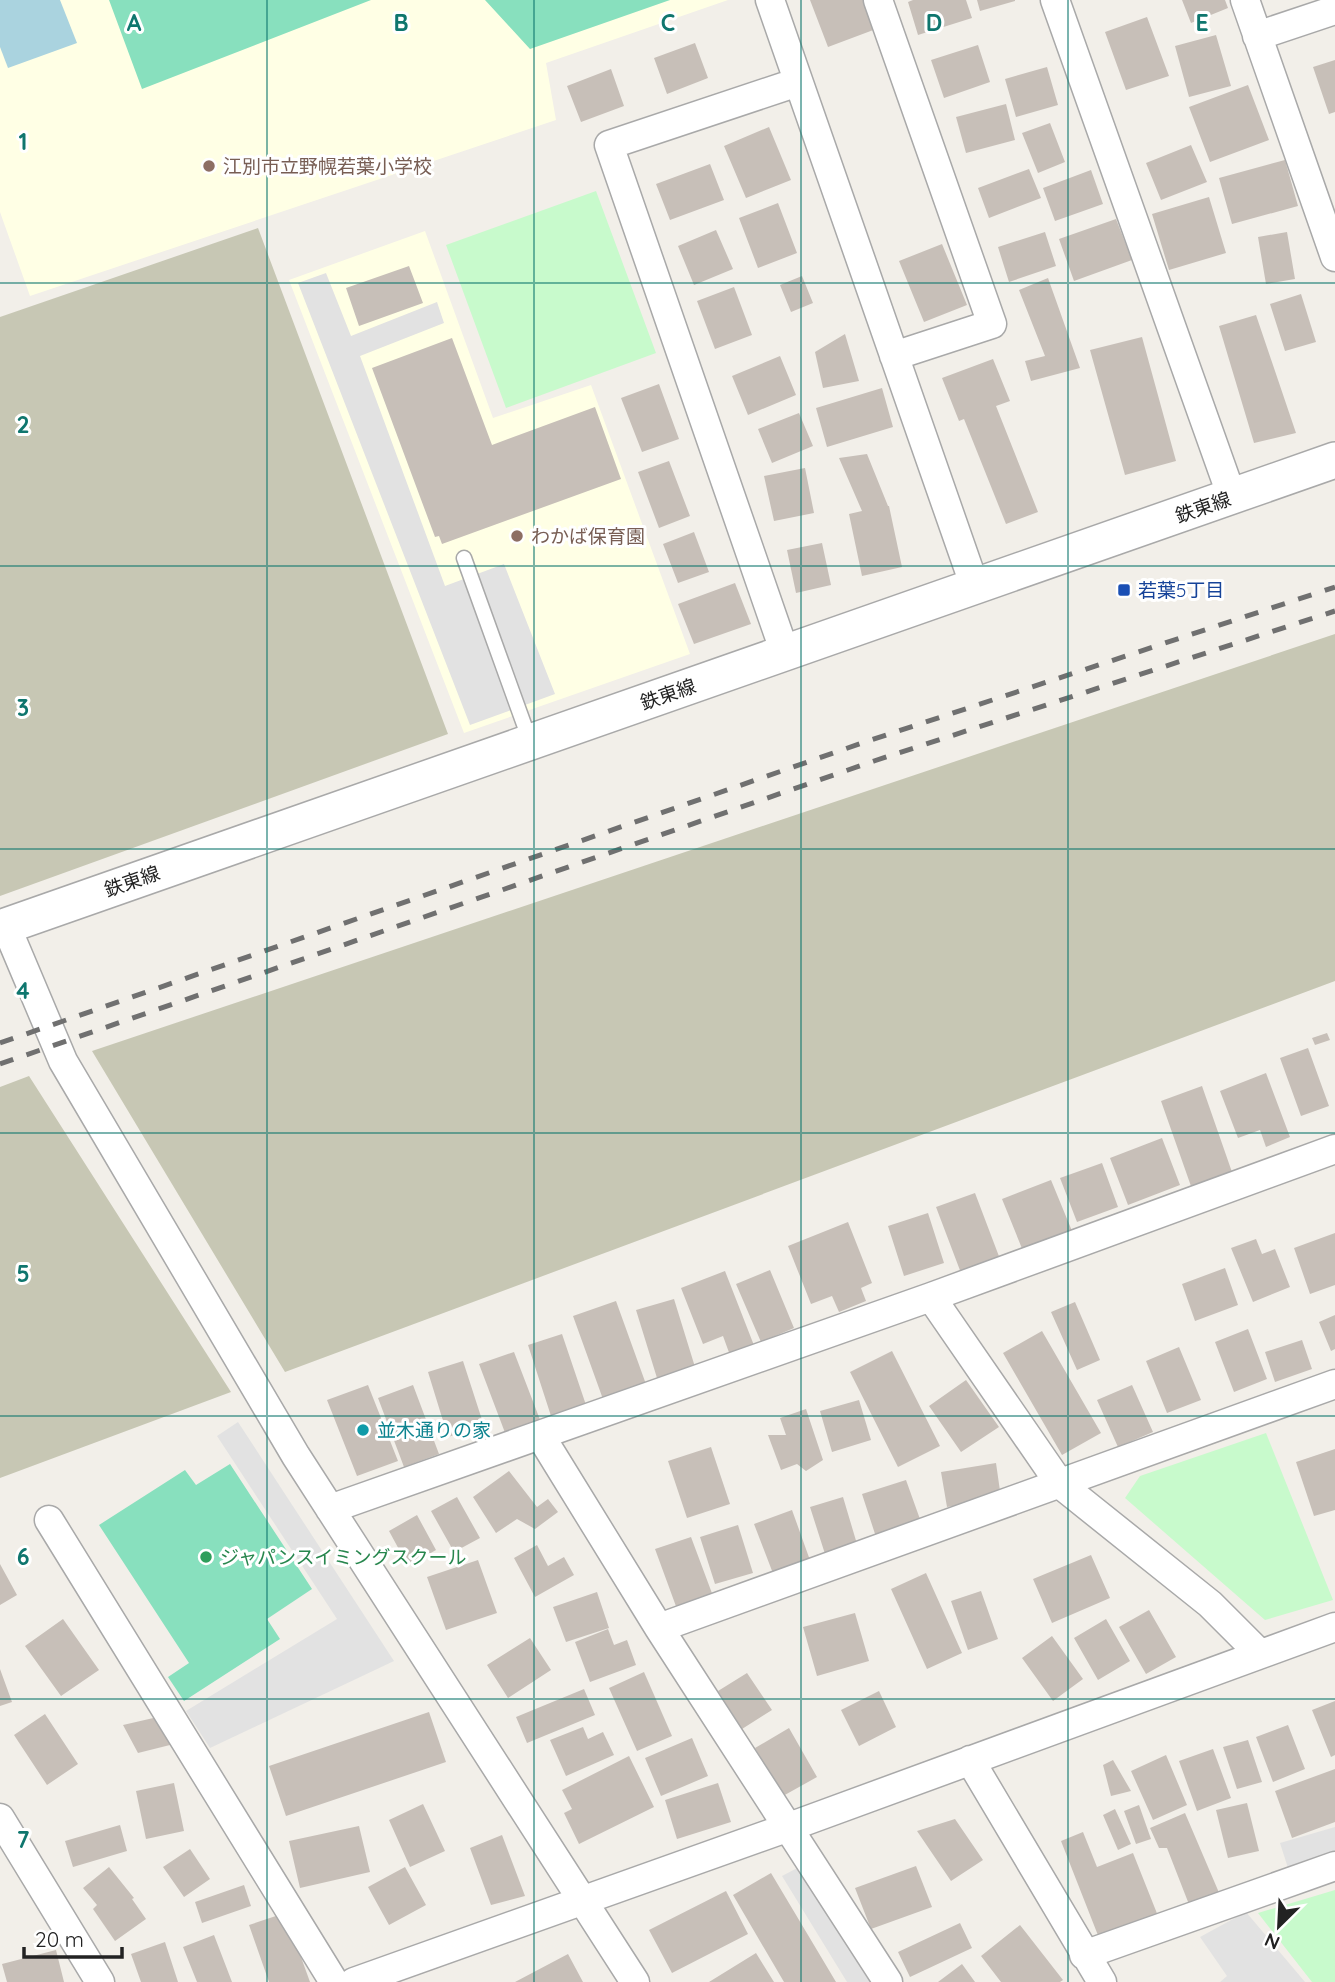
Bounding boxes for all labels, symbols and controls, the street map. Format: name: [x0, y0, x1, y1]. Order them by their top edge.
text: A: [127, 8, 142, 37]
text: B: [393, 8, 409, 37]
text: C: [661, 8, 675, 37]
text: D: [926, 8, 942, 37]
text: E: [1195, 8, 1209, 37]
text: 1: [19, 127, 27, 156]
place label: 江別市立野幌若葉小学校: [223, 154, 432, 178]
marker: 江別市立野幌若葉小学校: [201, 158, 217, 174]
text: 2: [16, 410, 30, 439]
street label: 鉄東線: [1172, 486, 1234, 528]
place label: わかば保育園: [531, 524, 645, 548]
marker: わかば保育園: [509, 528, 525, 544]
place label: 若葉5丁目: [1138, 578, 1224, 602]
marker: 若葉5丁目: [1116, 582, 1132, 598]
street label: 鉄東線: [637, 673, 699, 715]
text: 3: [17, 693, 29, 722]
street label: 鉄東線: [101, 860, 163, 902]
text: 4: [16, 976, 30, 1005]
text: 5: [16, 1259, 30, 1288]
place label: 並木通りの家: [377, 1418, 491, 1442]
marker: 並木通りの家: [355, 1422, 371, 1438]
text: 6: [17, 1542, 29, 1571]
place label: ジャパンスイミングスクール: [220, 1545, 467, 1569]
marker: ジャパンスイミングスクール: [198, 1549, 214, 1565]
text: 7: [17, 1825, 30, 1854]
north arrow: [1244, 1891, 1314, 1961]
scale bar: [24, 1916, 122, 1960]
text: 20 m: [35, 1926, 84, 1952]
text: N: [1261, 1928, 1283, 1955]

